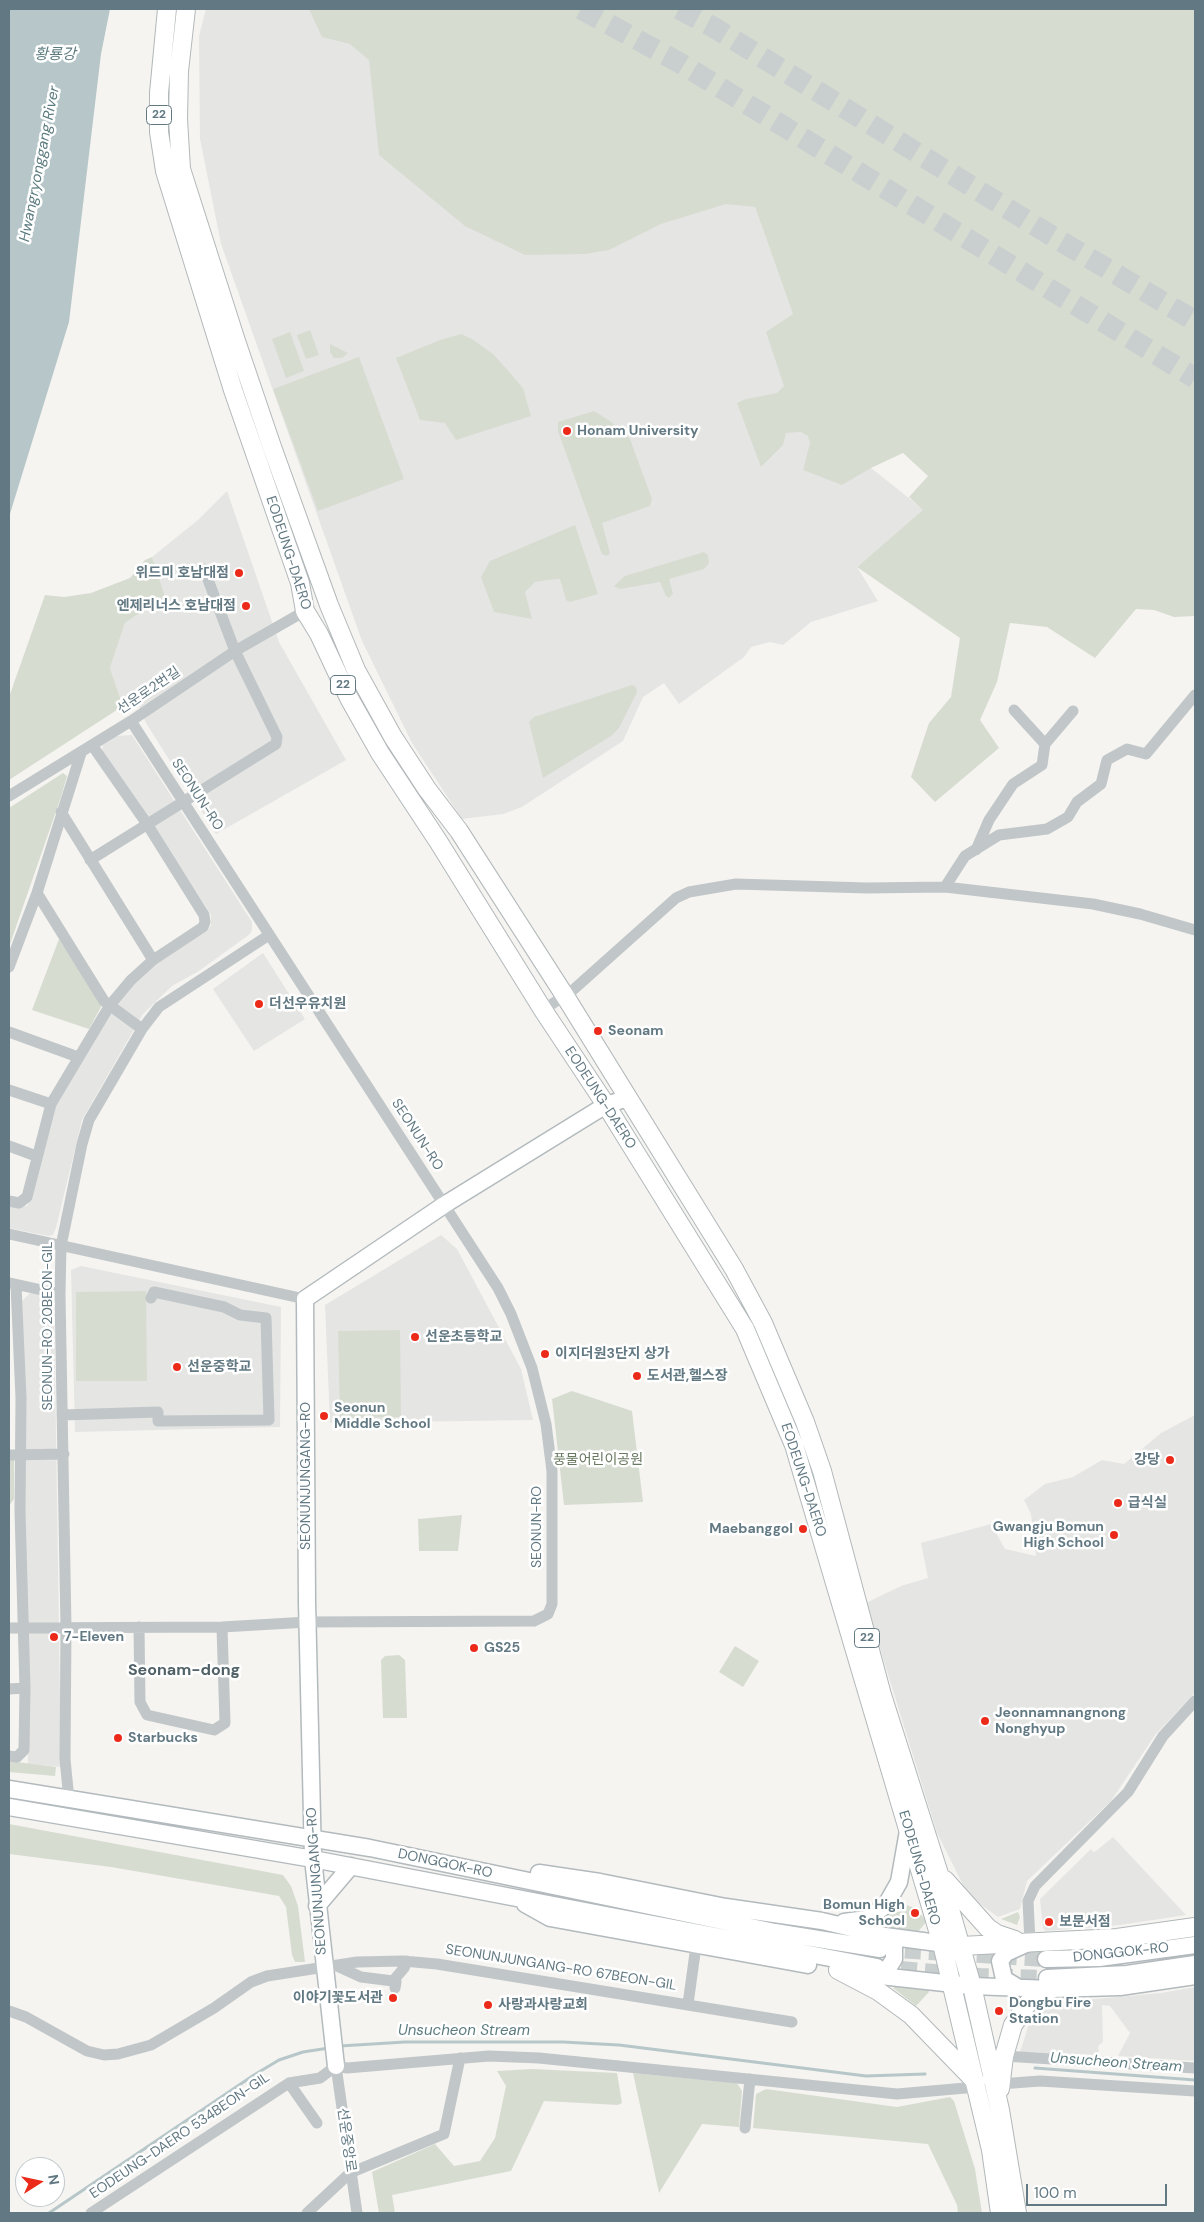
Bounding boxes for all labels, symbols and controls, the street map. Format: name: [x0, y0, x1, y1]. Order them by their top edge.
water label: 황룡강: [34, 46, 76, 64]
water label: Hwangryonggang River: [16, 84, 64, 244]
road number: 22: [146, 106, 172, 124]
place label: Honam University: [577, 423, 698, 439]
marker: Honam University: [561, 425, 573, 437]
street label: EODEUNG-DAERO: [262, 494, 314, 612]
place label: 위드미 호남대점: [136, 565, 229, 581]
marker: 위드미 호남대점: [233, 567, 245, 579]
place label: 엔제리너스 호남대점: [117, 598, 236, 614]
marker: 엔제리너스 호남대점: [240, 600, 252, 612]
street label: 선운로2번길: [114, 664, 184, 718]
road number: 22: [330, 676, 356, 694]
street label: SEONUN-RO: [168, 756, 226, 834]
place label: 더선우유치원: [269, 996, 346, 1012]
marker: 더선우유치원: [253, 998, 265, 1010]
place label: Seonam: [608, 1023, 663, 1039]
marker: Seonam: [592, 1025, 604, 1037]
street label: EODEUNG-DAERO: [561, 1044, 639, 1152]
street label: SEONUN-RO: [388, 1096, 446, 1174]
street label: SEONUN-RO 20BEON-GIL: [40, 1241, 56, 1411]
place label: 선운초등학교: [425, 1329, 502, 1345]
marker: 선운초등학교: [409, 1331, 421, 1343]
place label: 이지더원3단지 상가: [555, 1346, 670, 1362]
marker: 이지더원3단지 상가: [539, 1348, 551, 1360]
place label: 선운중학교: [187, 1359, 251, 1375]
marker: 선운중학교: [171, 1361, 183, 1373]
place label: 도서관,헬스장: [647, 1368, 728, 1384]
marker: 도서관,헬스장: [631, 1370, 643, 1382]
place label: Seonun Middle School: [334, 1400, 430, 1432]
street label: SEONUNJUNGANG-RO: [298, 1402, 314, 1550]
marker: Seonun Middle School: [318, 1410, 330, 1422]
street label: EODEUNG-DAERO: [777, 1421, 829, 1539]
park label: 풍물어린이공원: [553, 1452, 643, 1468]
place label: 강당: [1134, 1452, 1160, 1468]
marker: 강당: [1164, 1454, 1176, 1466]
street label: SEONUN-RO: [529, 1486, 545, 1568]
place label: 급식실: [1128, 1495, 1167, 1511]
marker: 급식실: [1112, 1497, 1124, 1509]
place label: Gwangju Bomun High School: [993, 1519, 1104, 1551]
place label: Maebanggol: [709, 1521, 793, 1537]
marker: Maebanggol: [797, 1523, 809, 1535]
marker: Gwangju Bomun High School: [1108, 1529, 1120, 1541]
place label: 7-Eleven: [64, 1629, 124, 1645]
road number: 22: [854, 1629, 880, 1648]
marker: 7-Eleven: [48, 1631, 60, 1643]
place label: GS25: [484, 1640, 520, 1656]
marker: GS25: [468, 1642, 480, 1654]
district label: Seonam-dong: [128, 1661, 240, 1681]
place label: Jeonnamnangnong Nonghyup: [995, 1705, 1126, 1738]
marker: Jeonnamnangnong Nonghyup: [979, 1715, 991, 1727]
place label: Starbucks: [128, 1730, 198, 1746]
marker: Starbucks: [112, 1732, 124, 1744]
street label: SEONUNJUNGANG-RO: [303, 1807, 331, 1955]
street label: EODEUNG-DAERO: [895, 1809, 943, 1927]
street label: DONGGOK-RO: [396, 1846, 494, 1882]
place label: Bomun High School: [823, 1897, 905, 1930]
marker: Bomun High School: [909, 1907, 921, 1919]
place label: 보문서점: [1059, 1914, 1111, 1930]
marker: 보문서점: [1043, 1916, 1055, 1928]
street label: DONGGOK-RO: [1072, 1940, 1170, 1966]
street label: SEONUNJUNGANG-RO 67BEON-GIL: [444, 1941, 678, 1995]
place label: 이야기꽃도서관: [293, 1990, 383, 2006]
marker: 이야기꽃도서관: [387, 1992, 399, 2004]
place label: Dongbu Fire Station: [1009, 1995, 1091, 2028]
place label: 사랑과사랑교회: [498, 1997, 588, 2013]
marker: 사랑과사랑교회: [482, 1999, 494, 2011]
marker: Dongbu Fire Station: [993, 2005, 1005, 2017]
water label: Unsucheon Stream: [398, 2022, 530, 2040]
water label: Unsucheon Stream: [1049, 2049, 1183, 2077]
street label: EODEUNG-DAERO 534BEON-GIL: [87, 2069, 273, 2203]
street label: 선운중앙로: [333, 2107, 359, 2173]
north arrow: [15, 2157, 65, 2207]
text: N: [44, 2173, 64, 2186]
scale bar: [1029, 2174, 1170, 2206]
text: 100 m: [1034, 2183, 1077, 2203]

